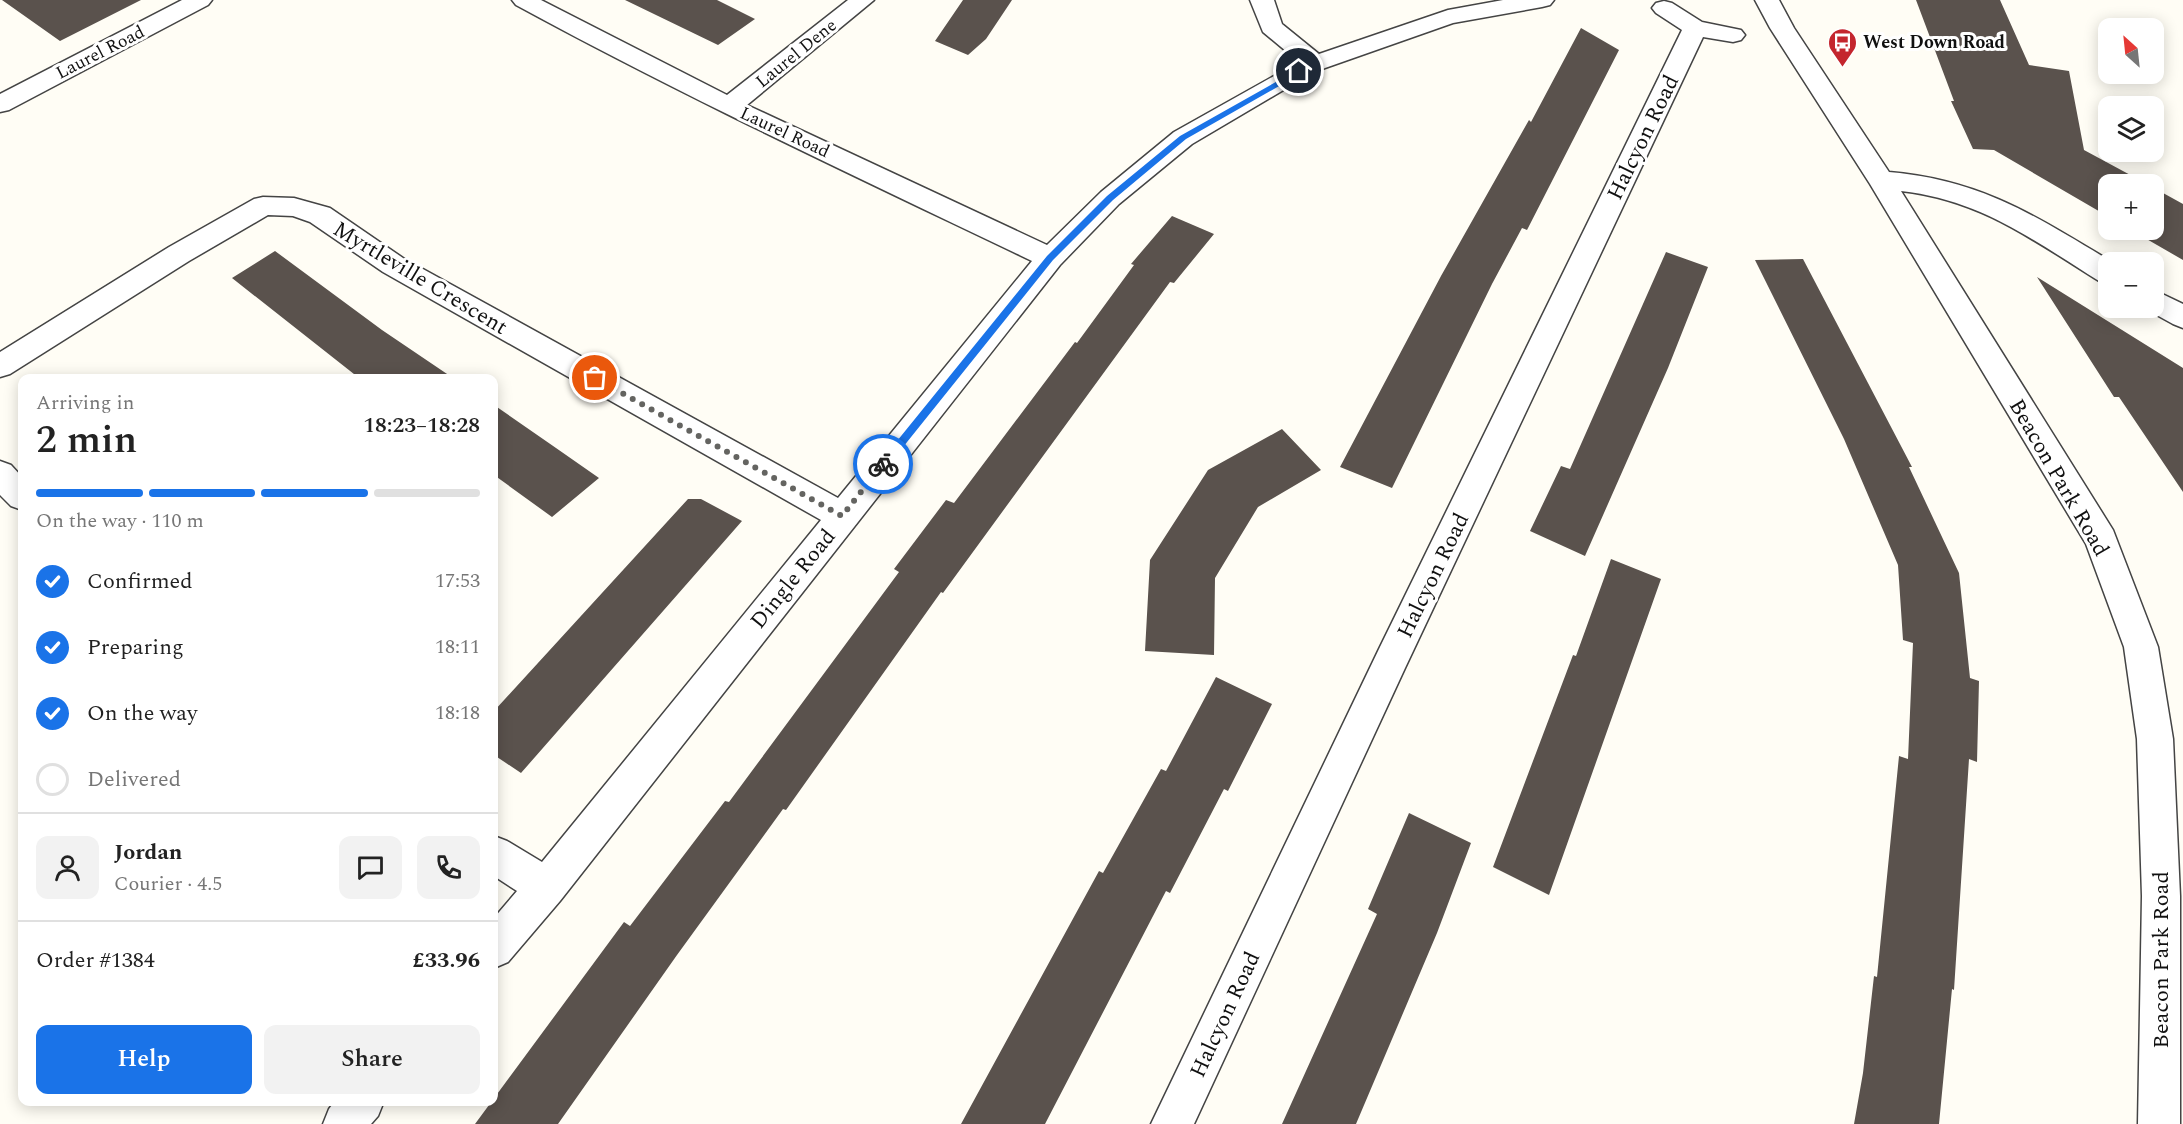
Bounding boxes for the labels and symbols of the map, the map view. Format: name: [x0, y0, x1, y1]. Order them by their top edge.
street label: Laurel Dene: [750, 12, 843, 95]
north arrow: [2098, 18, 2164, 84]
street label: Laurel Road: [51, 19, 149, 86]
bus stop icon: West Down Road: [1826, 26, 1858, 68]
place label: West Down Road: [1863, 29, 2006, 56]
pin: [1273, 45, 1324, 96]
street label: Halcyon Road: [1599, 69, 1688, 206]
street label: Laurel Road: [735, 100, 834, 165]
street label: Myrtleville Crescent: [327, 213, 514, 344]
pin: [569, 352, 620, 403]
street label: Beacon Park Road: [2000, 393, 2117, 563]
courier: [853, 434, 913, 494]
street label: Halcyon Road: [1389, 507, 1478, 644]
street label: Dingle Road: [742, 522, 844, 636]
street label: Beacon Park Road: [2145, 871, 2178, 1049]
street label: Halcyon Road: [1182, 946, 1269, 1083]

